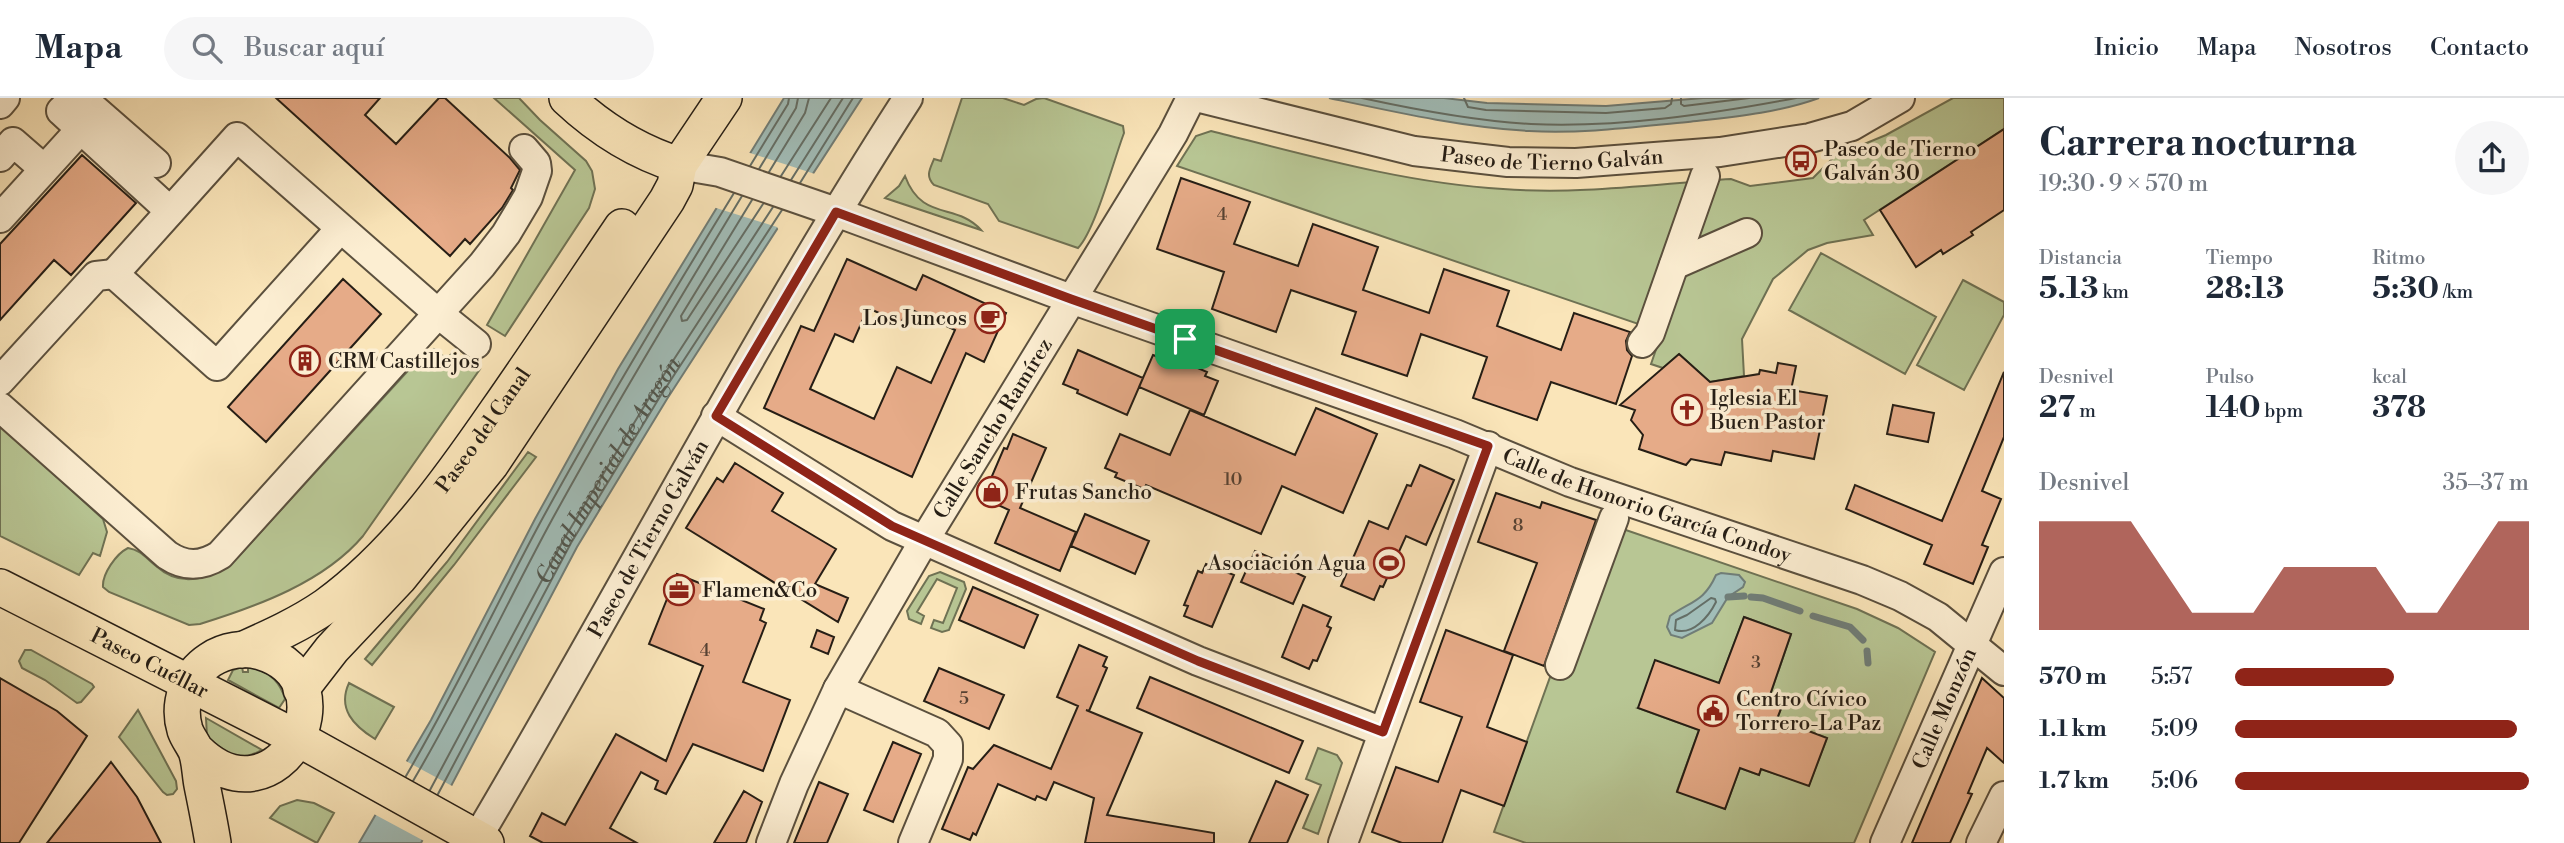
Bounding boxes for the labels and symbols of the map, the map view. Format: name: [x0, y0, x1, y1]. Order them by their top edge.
place label: Paseo de Tierno Galván 30: [1824, 137, 1977, 187]
street label: Paseo de Tierno Galván: [1439, 142, 1665, 177]
bus stop icon: Paseo de Tierno Galván 30: [1784, 144, 1818, 178]
house number: 4: [1217, 203, 1228, 226]
cafe icon: Los Juncos: [973, 301, 1007, 335]
place label: Los Juncos: [863, 306, 967, 332]
pin: [1155, 309, 1215, 369]
street label: Calle Sancho Ramírez: [928, 334, 1059, 524]
building icon: CRM Castillejos: [288, 344, 322, 378]
place label: CRM Castillejos: [328, 349, 480, 375]
water label: Canal Imperial de Aragón: [530, 351, 688, 589]
street label: Paseo del Canal: [431, 363, 537, 498]
place label: Iglesia El Buen Pastor: [1709, 386, 1826, 436]
church icon: Iglesia El Buen Pastor: [1670, 393, 1704, 427]
street label: Paseo de Tierno Galván: [583, 435, 715, 643]
street label: Calle de Honorio García Condoy: [1498, 443, 1795, 570]
house number: 10: [1223, 468, 1243, 491]
shop icon: Frutas Sancho: [975, 475, 1009, 509]
place label: Frutas Sancho: [1015, 480, 1152, 506]
house number: 8: [1512, 514, 1524, 537]
sports icon: Asociación Agua: [1372, 546, 1406, 580]
place label: Asociación Agua: [1207, 551, 1366, 577]
office icon: Flamen&Co: [662, 573, 696, 607]
place label: Flamen&Co: [702, 578, 817, 604]
street label: Paseo Cuéllar: [86, 623, 213, 705]
house number: 4: [700, 639, 711, 662]
street label: Calle Monzón: [1907, 644, 1983, 773]
house number: 3: [1751, 651, 1761, 674]
house number: 5: [959, 687, 969, 710]
place label: Centro Cívico Torrero-La Paz: [1736, 687, 1881, 737]
public building icon: Centro Cívico Torrero-La Paz: [1696, 694, 1730, 728]

